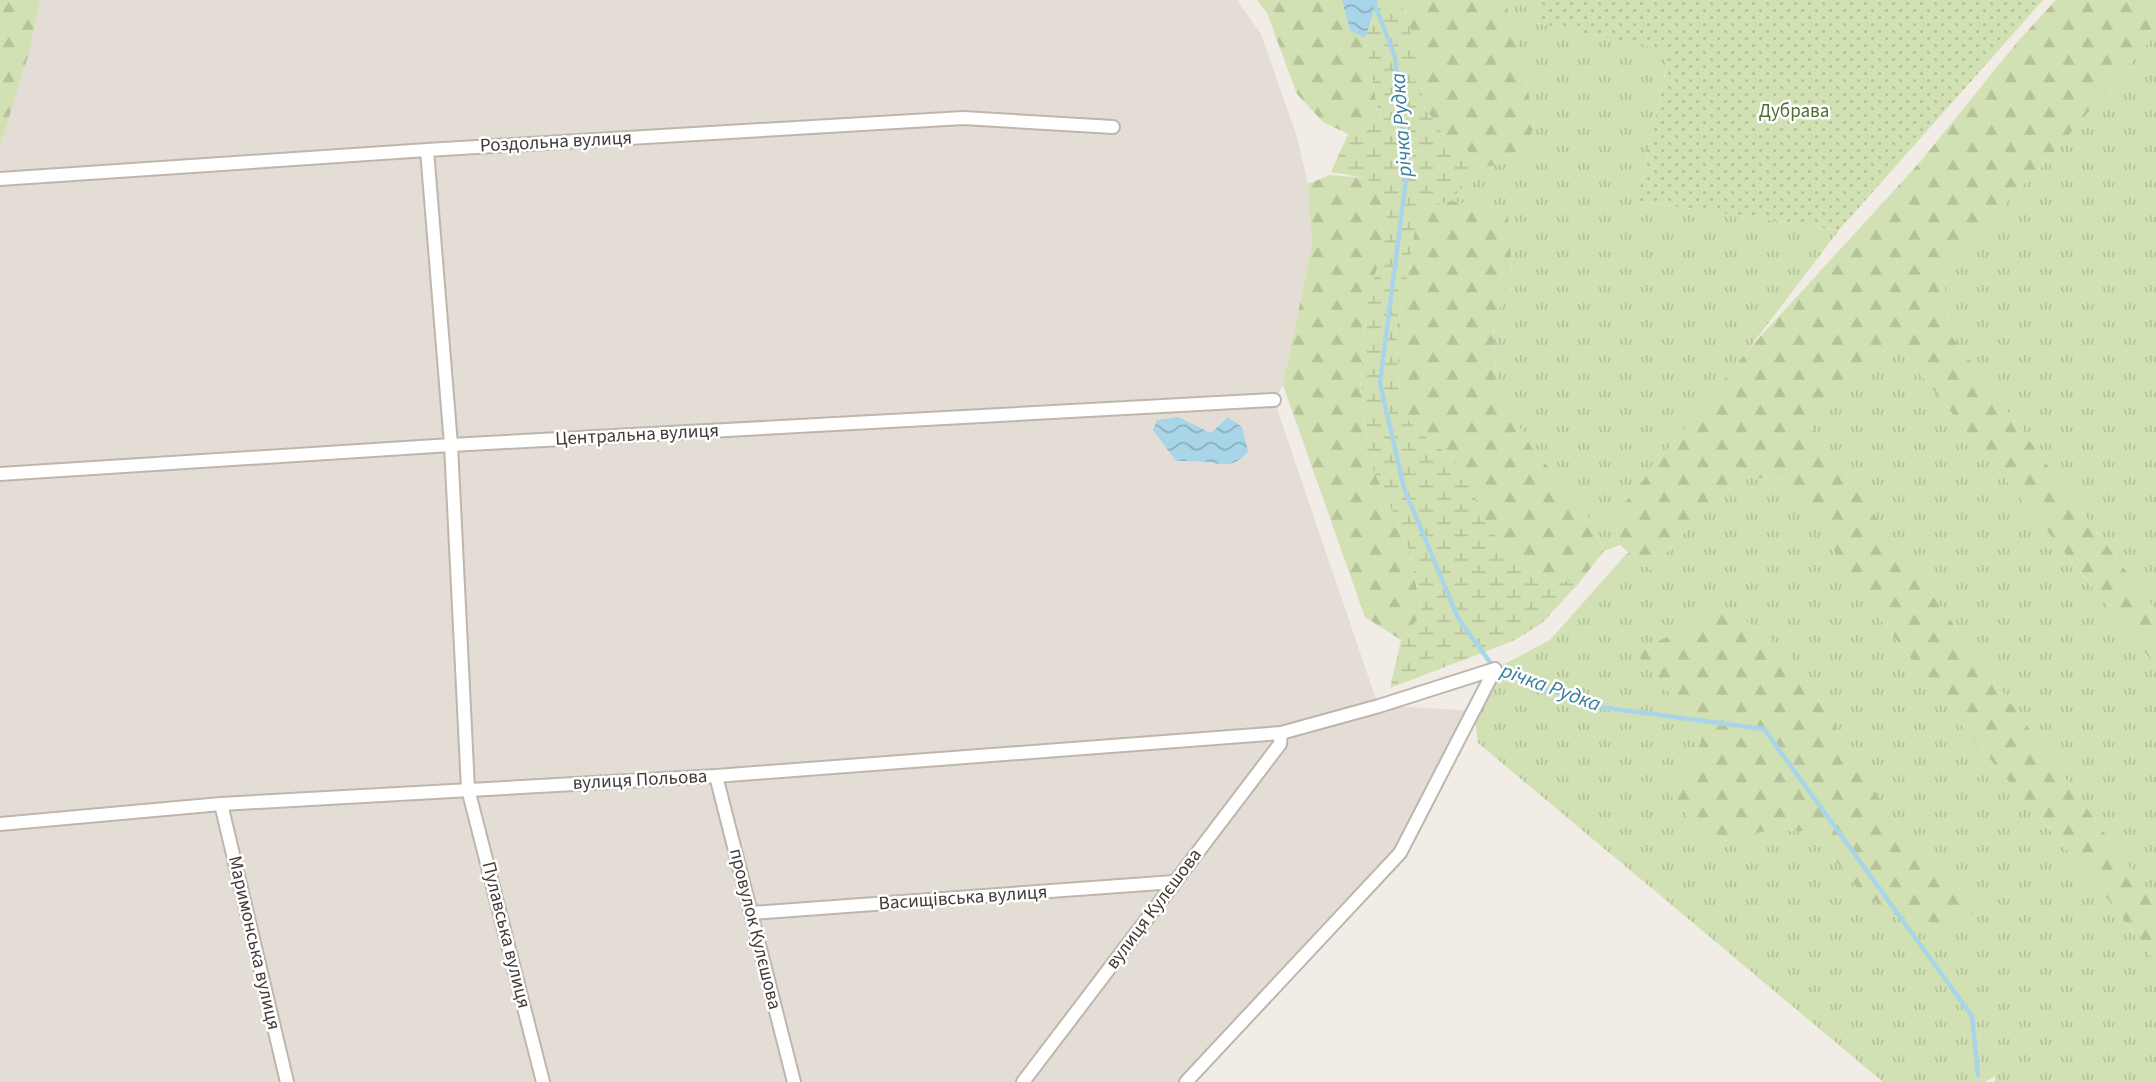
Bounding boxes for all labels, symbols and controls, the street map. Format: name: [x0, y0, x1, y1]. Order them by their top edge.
water label: річка Рудка: [1382, 72, 1420, 179]
park label: Дубрава: [1759, 98, 1829, 125]
street label: Роздольна вулиця: [479, 125, 633, 159]
street label: Центральна вулиця: [554, 417, 720, 453]
water label: річка Рудка: [1496, 655, 1605, 719]
street label: вулиця Польова: [572, 763, 708, 797]
street label: вулиця Кулєшова: [1100, 843, 1208, 975]
street label: провулок Кулєшова: [722, 846, 788, 1012]
street label: Маримонська вулиця: [221, 853, 287, 1033]
street label: Пулавська вулиця: [475, 859, 537, 1011]
street label: Васищівська вулиця: [878, 879, 1048, 917]

